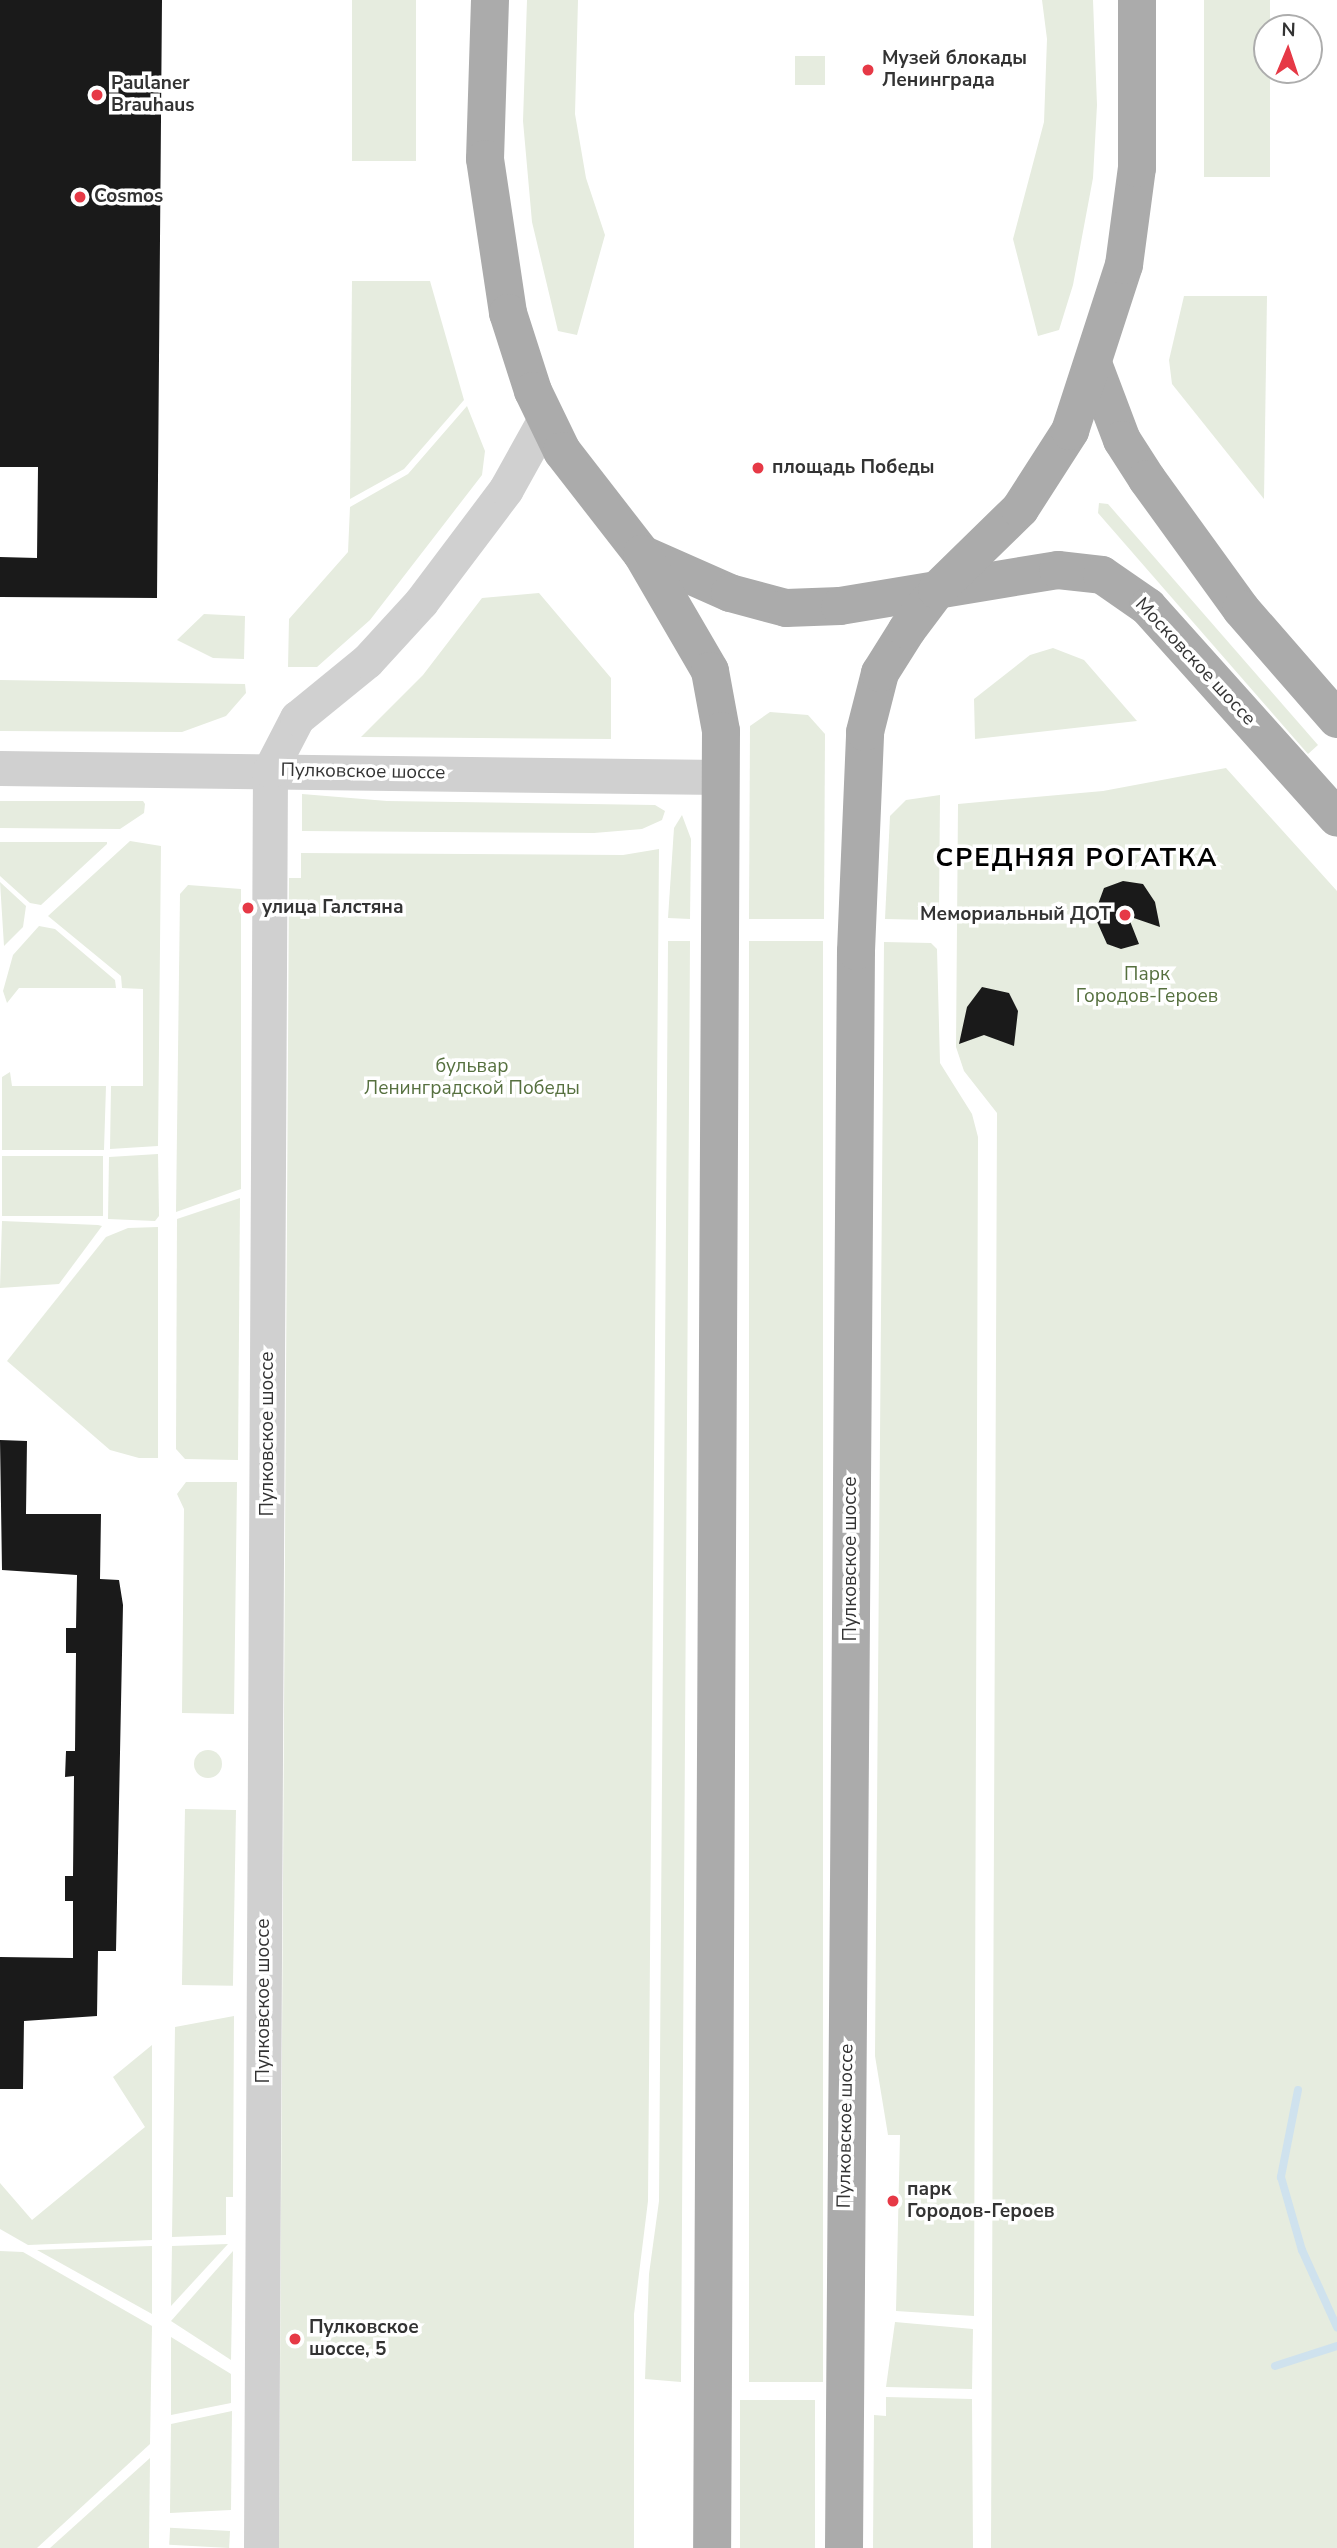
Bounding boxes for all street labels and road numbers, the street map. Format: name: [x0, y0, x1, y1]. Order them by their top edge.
street label: Московское шоссе: [1130, 593, 1260, 731]
street label: Пулковское шоссе: [280, 759, 446, 785]
street label: Пулковское шоссе: [257, 1352, 279, 1516]
street label: Пулковское шоссе: [840, 1477, 862, 1641]
street label: Пулковское шоссе: [253, 1919, 275, 2083]
street label: Пулковское шоссе: [833, 2043, 859, 2209]

